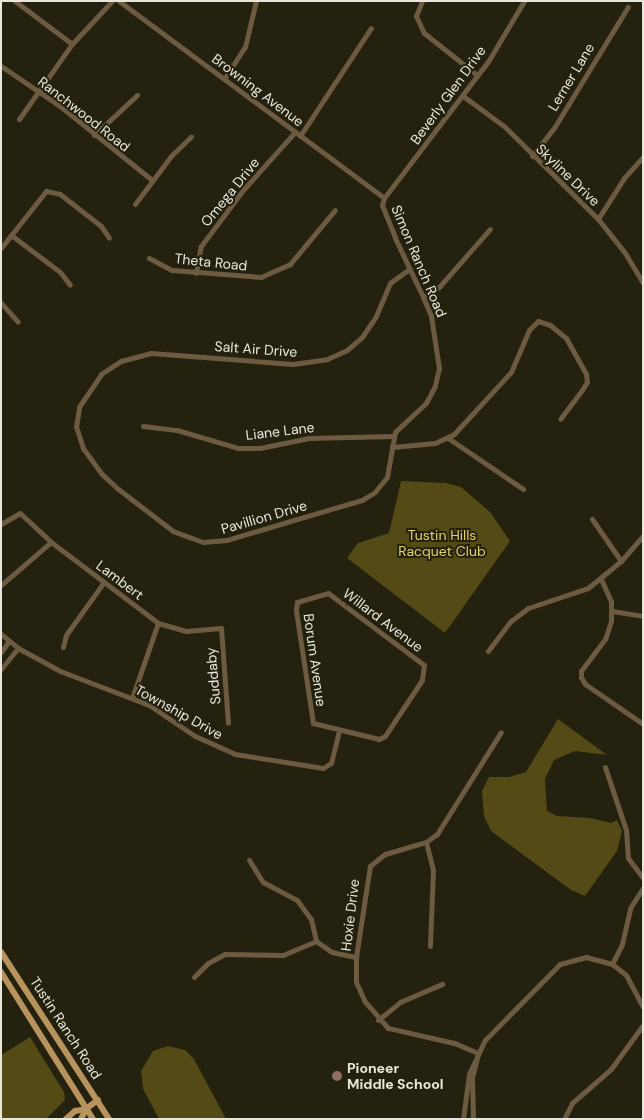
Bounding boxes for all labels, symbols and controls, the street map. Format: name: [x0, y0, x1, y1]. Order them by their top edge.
street label: Lerner Lane: [544, 40, 598, 114]
street label: Beverly Glen Drive: [407, 43, 489, 147]
street label: Browning Avenue: [209, 50, 307, 130]
street label: Ranchwood Road: [35, 73, 133, 155]
street label: Skyline Drive: [533, 140, 603, 210]
street label: Omega Drive: [197, 154, 263, 230]
street label: Simon Ranch Road: [388, 202, 450, 320]
street label: Theta Road: [174, 250, 248, 274]
street label: Salt Air Drive: [214, 338, 298, 360]
street label: Liane Lane: [245, 418, 315, 444]
street label: Pavillion Drive: [219, 497, 309, 537]
park label: Tustin Hills Racquet Club: [398, 527, 486, 560]
street label: Lambert: [93, 557, 147, 603]
street label: Willard Avenue: [340, 584, 426, 656]
street label: Borum Avenue: [300, 612, 330, 708]
street label: Suddaby: [202, 647, 224, 705]
street label: Township Drive: [132, 681, 226, 743]
street label: Hoxie Drive: [337, 878, 363, 952]
street label: Tustin Ranch Road: [27, 974, 105, 1082]
place label: Pioneer Middle School: [347, 1060, 443, 1092]
marker: Pioneer Middle School: [331, 1070, 343, 1082]

